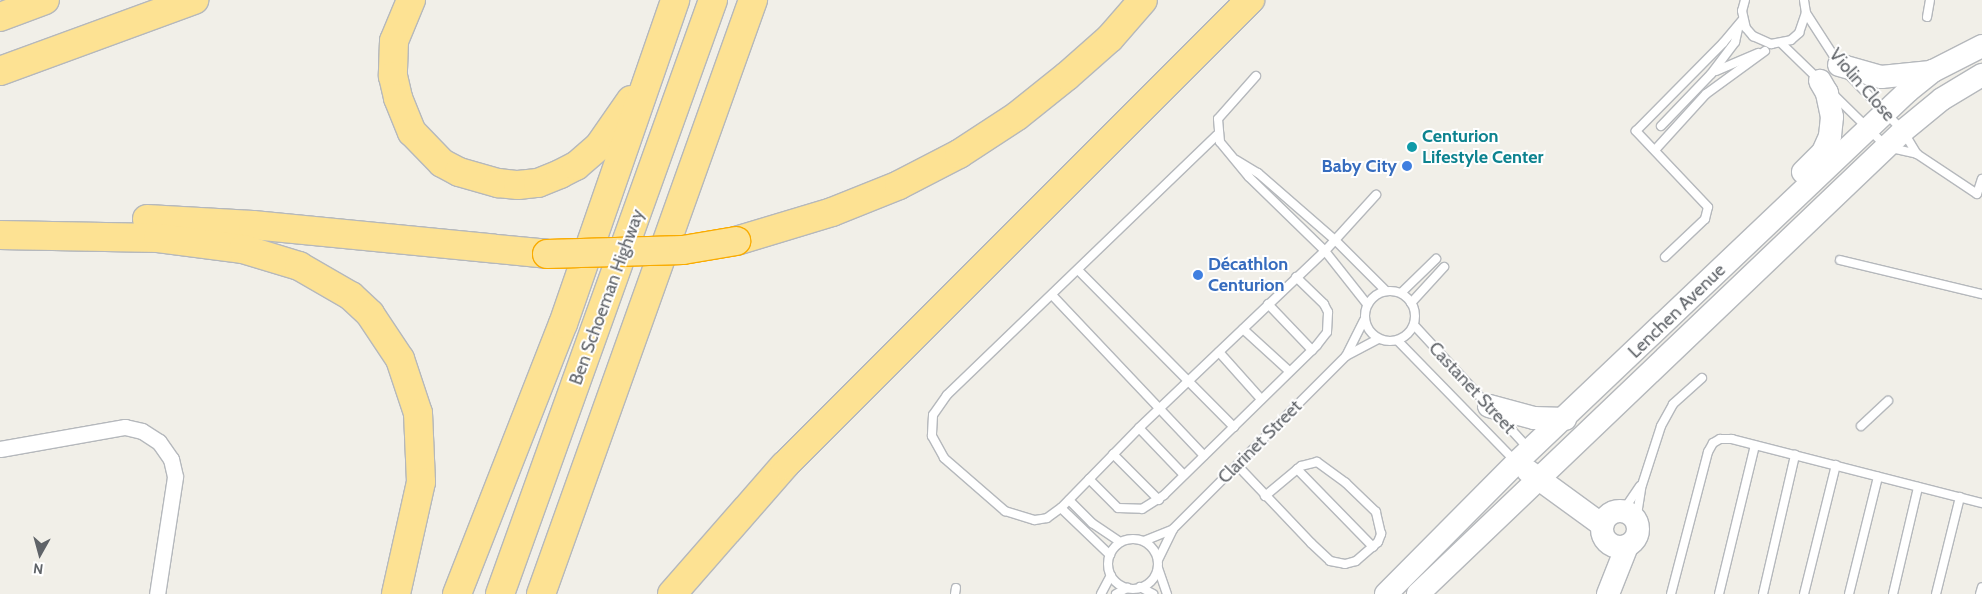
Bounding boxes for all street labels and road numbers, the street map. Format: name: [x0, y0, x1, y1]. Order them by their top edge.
street label: Violin Close: [1824, 44, 1900, 126]
street label: Ben Schoeman Highway: [565, 206, 649, 388]
street label: Lenchen Avenue: [1624, 259, 1730, 363]
street label: Castanet Street: [1424, 338, 1520, 438]
street label: Clarinet Street: [1214, 396, 1306, 488]

